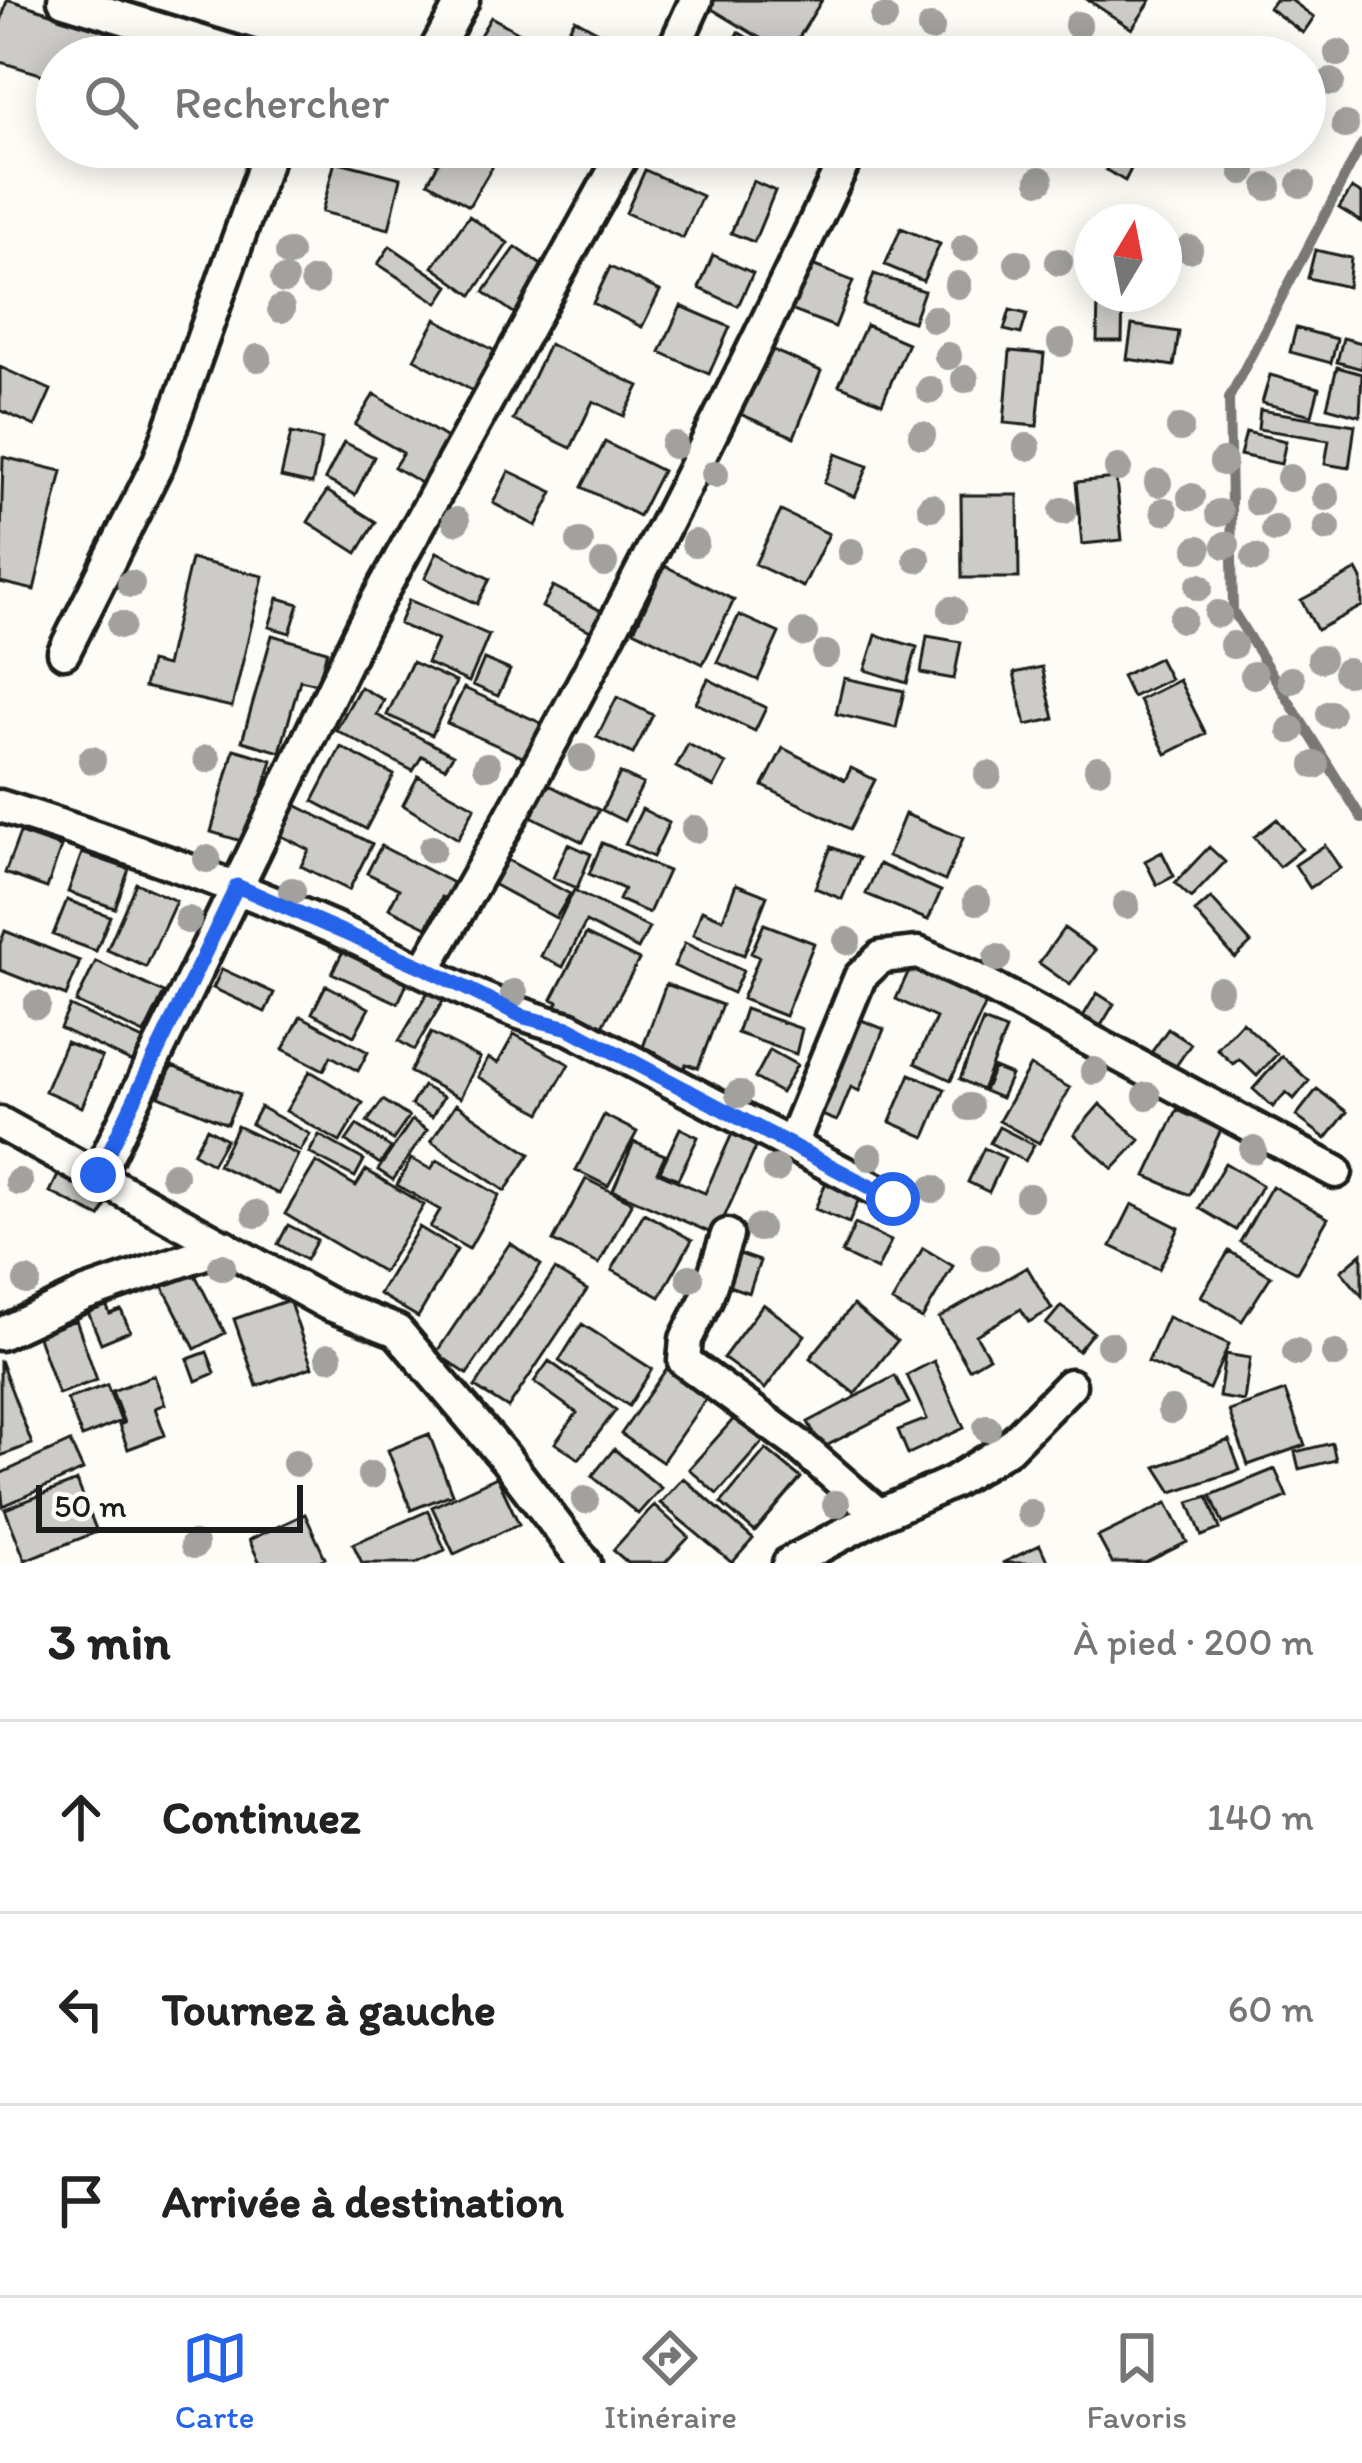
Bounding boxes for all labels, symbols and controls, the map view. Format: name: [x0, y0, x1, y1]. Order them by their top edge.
search box: [36, 36, 1326, 168]
icon: search: [78, 69, 144, 135]
text: Rechercher: [174, 75, 389, 129]
north arrow: [1074, 204, 1182, 312]
route end: [71, 1148, 125, 1202]
route start: [866, 1172, 920, 1226]
scale bar: [36, 1479, 303, 1532]
text: 50 m: [54, 1486, 127, 1525]
text: 3 min: [48, 1611, 170, 1672]
text: À pied · 200 m: [1073, 1618, 1314, 1665]
icon: ahead: [48, 1784, 114, 1850]
text: Continuez: [162, 1790, 360, 1844]
text: 140 m: [1207, 1793, 1314, 1840]
icon: left: [48, 1976, 114, 2042]
text: Tournez à gauche: [162, 1982, 496, 2036]
text: 60 m: [1228, 1985, 1314, 2032]
icon: arrive: [48, 2168, 114, 2234]
text: Arrivée à destination: [162, 2174, 564, 2228]
tab: Carte: [175, 2325, 254, 2436]
tab: Itinéraire: [604, 2325, 737, 2436]
tab: Favoris: [1087, 2325, 1187, 2436]

